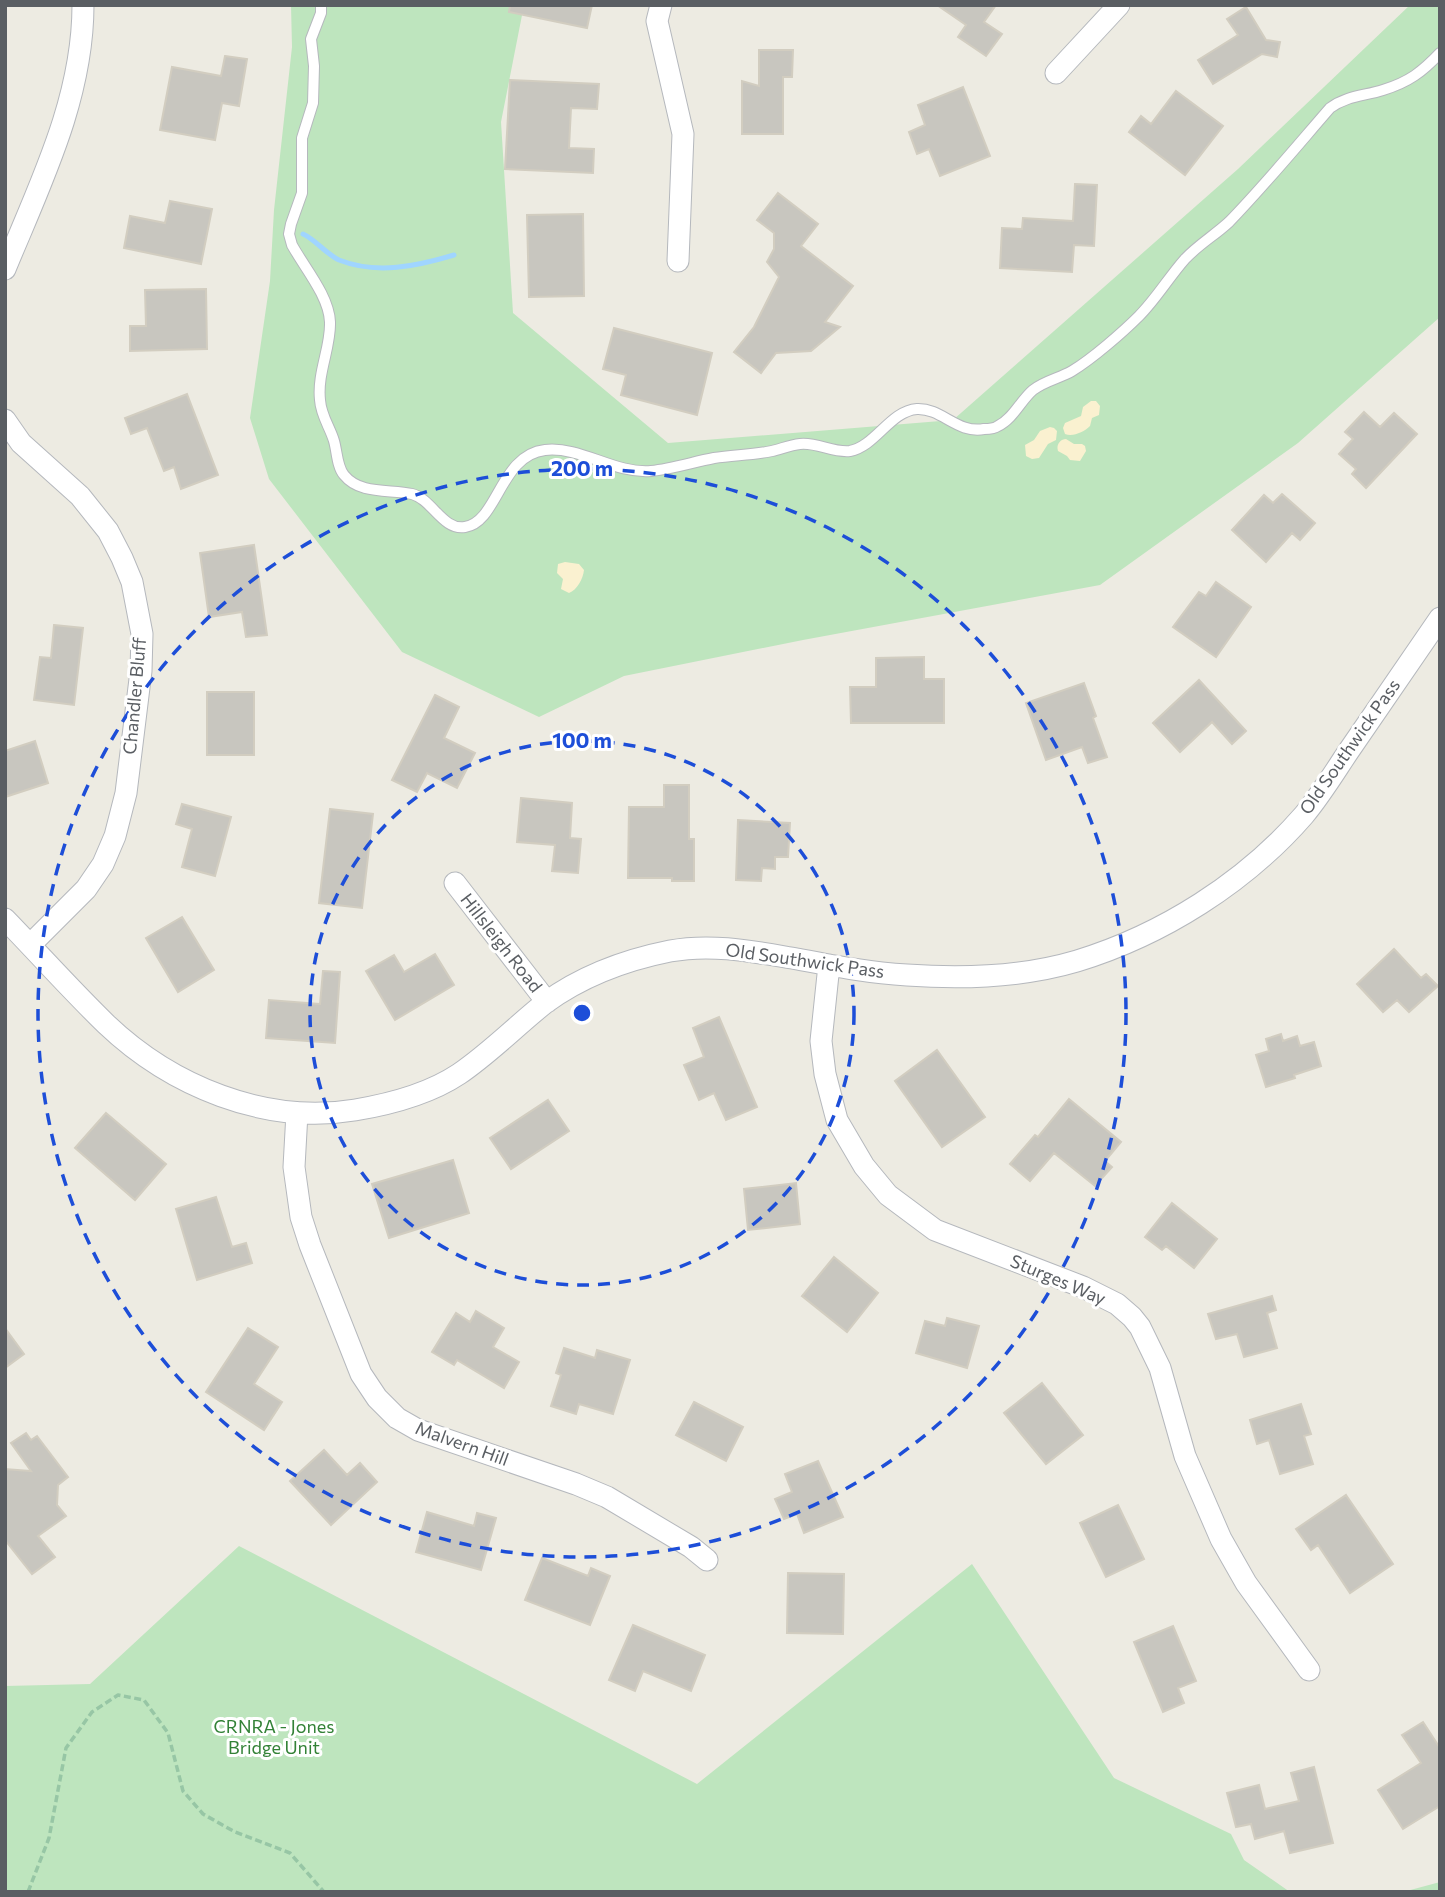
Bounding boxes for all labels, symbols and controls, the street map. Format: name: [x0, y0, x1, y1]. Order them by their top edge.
text: 200 m: [551, 455, 613, 480]
street label: Chandler Bluff: [118, 636, 150, 755]
street label: Old Southwick Pass: [1294, 675, 1404, 818]
text: 100 m: [552, 727, 612, 752]
street label: Hillsleigh Road: [456, 888, 547, 996]
street label: Old Southwick Pass: [724, 938, 886, 982]
centre of rings: [570, 1001, 594, 1025]
street label: Sturges Way: [1007, 1249, 1109, 1309]
street label: Malvern Hill: [413, 1416, 512, 1470]
park label: CRNRA - Jones Bridge Unit: [214, 1715, 334, 1758]

